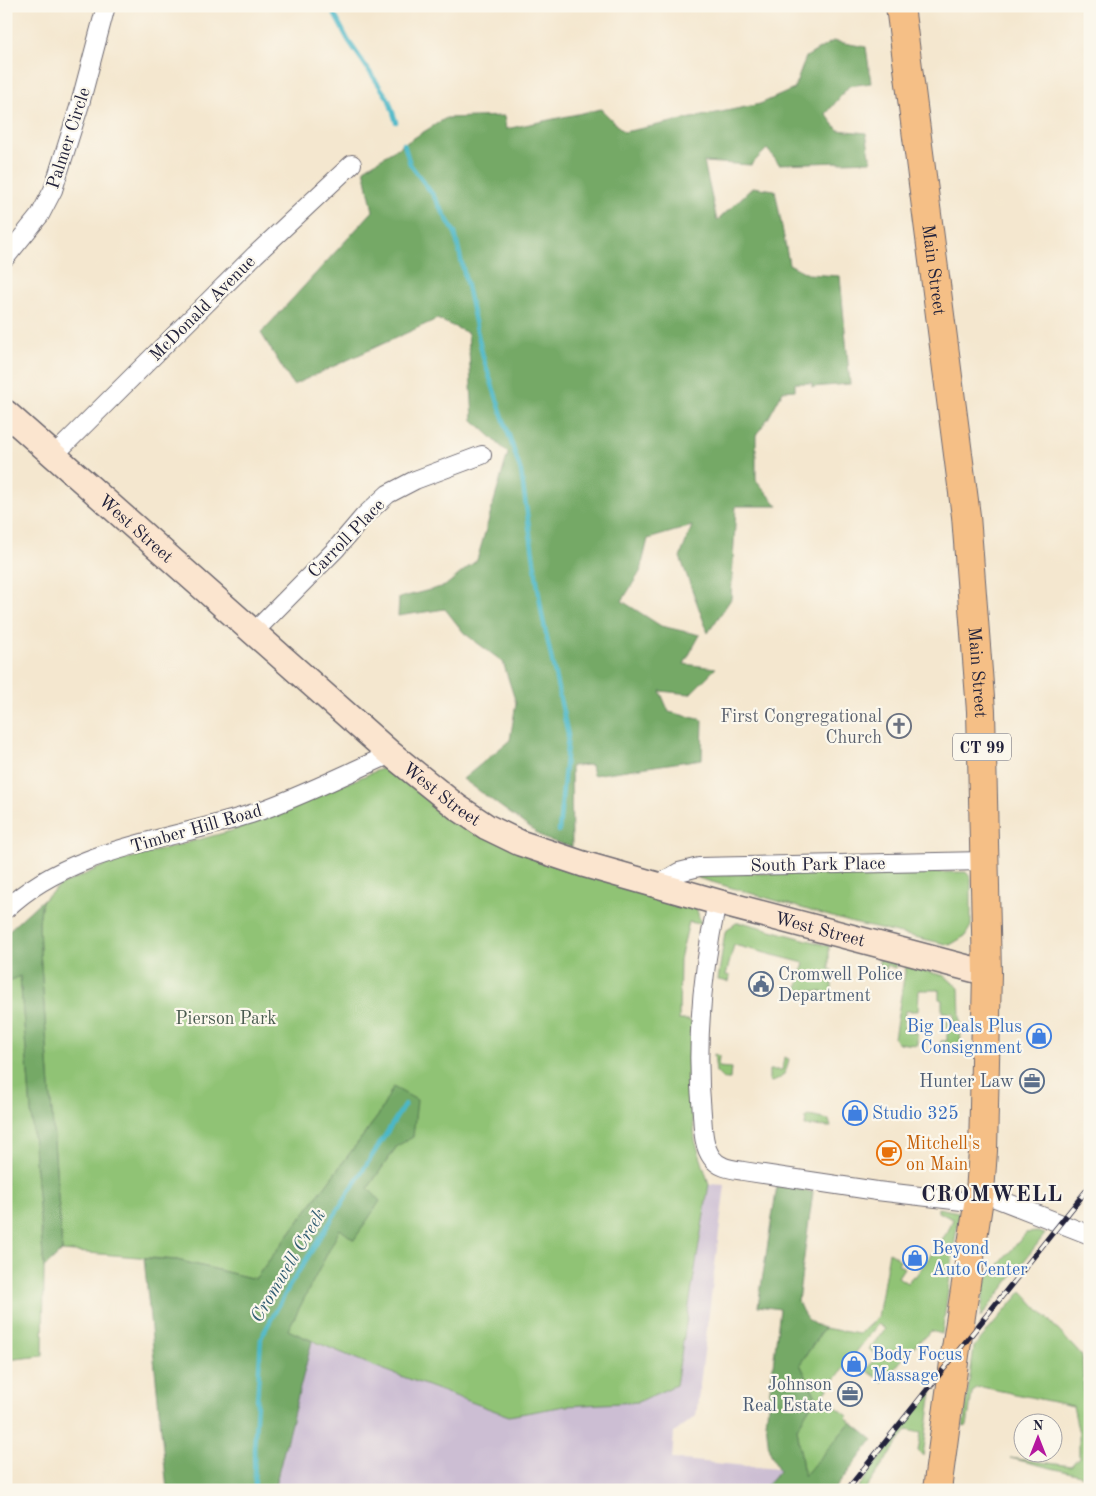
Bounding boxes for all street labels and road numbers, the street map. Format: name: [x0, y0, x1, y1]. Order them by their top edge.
street label: Palmer Circle: [44, 85, 94, 191]
street label: Main Street: [918, 223, 948, 316]
street label: McDonald Avenue: [146, 252, 259, 365]
street label: West Street: [95, 492, 176, 567]
street label: Carroll Place: [305, 496, 388, 581]
street label: Main Street: [965, 626, 989, 718]
road number: CT 99: [953, 734, 1011, 760]
street label: West Street: [399, 759, 483, 830]
street label: Timber Hill Road: [129, 802, 264, 856]
street label: South Park Place: [750, 855, 886, 875]
street label: West Street: [773, 910, 867, 951]

